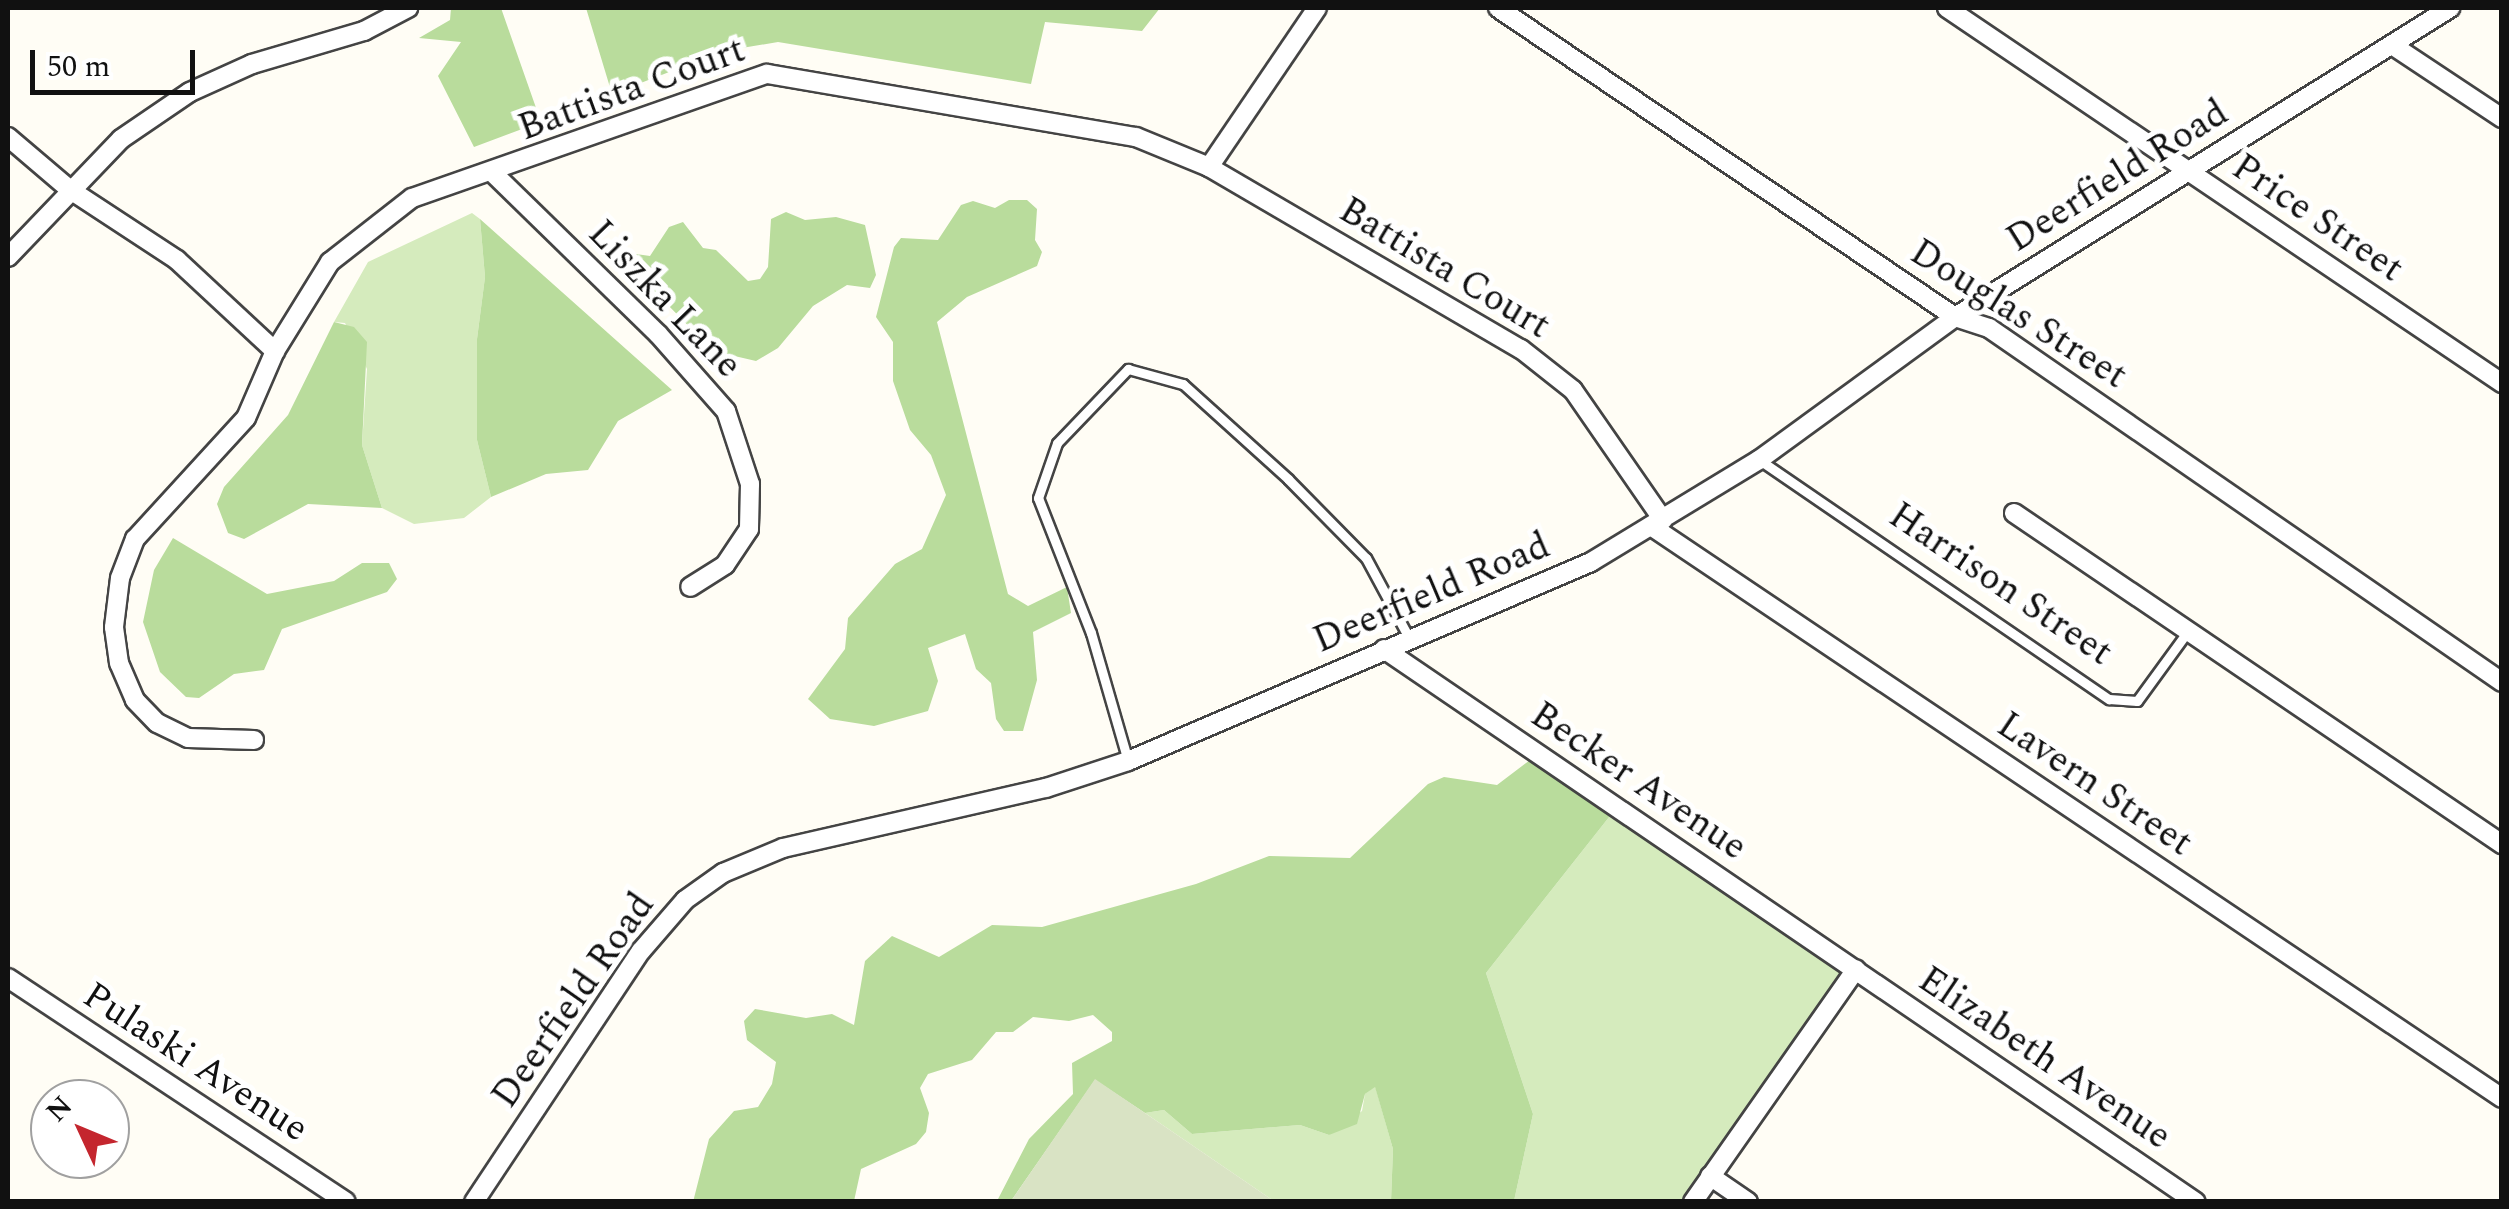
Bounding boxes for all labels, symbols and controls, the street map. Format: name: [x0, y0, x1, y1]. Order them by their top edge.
street label: Battista Court: [512, 28, 752, 152]
scale bar: [35, 30, 200, 92]
text: 50 m: [47, 44, 110, 90]
street label: Deerfield Road: [1999, 91, 2237, 263]
street label: Price Street: [2223, 145, 2411, 293]
street label: Battista Court: [1330, 188, 1558, 350]
street label: Liszka Lane: [578, 212, 750, 388]
street label: Douglas Street: [1901, 230, 2135, 400]
street label: Harrison Street: [1880, 493, 2120, 677]
street label: Deerfield Road: [1307, 524, 1557, 664]
street label: Becker Avenue: [1521, 693, 1755, 871]
street label: Lavern Street: [1988, 703, 2200, 867]
street label: Deerfield Road: [483, 884, 665, 1118]
street label: Elizabeth Avenue: [1909, 958, 2179, 1160]
street label: Pulaski Avenue: [74, 973, 316, 1153]
north arrow: [30, 1079, 130, 1179]
text: N: [36, 1086, 83, 1132]

